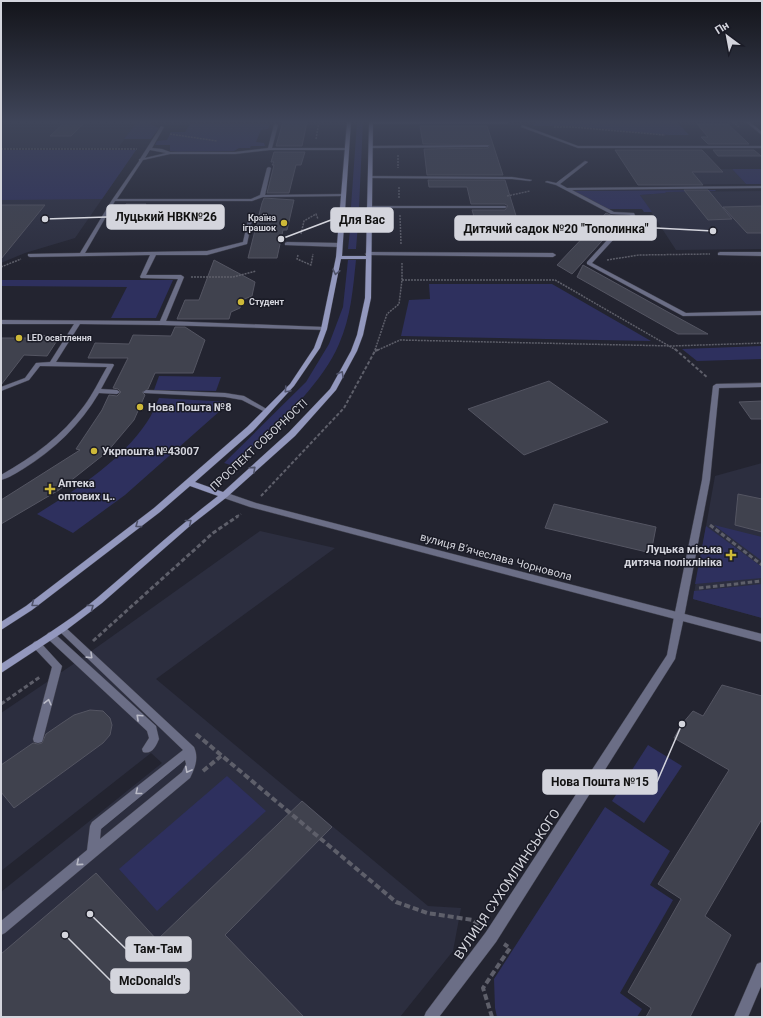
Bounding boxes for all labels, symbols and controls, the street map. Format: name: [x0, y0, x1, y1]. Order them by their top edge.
north arrow: [707, 16, 747, 56]
text: Пн: [713, 19, 731, 37]
callout: Луцький НВК№26: [107, 205, 224, 229]
callout: Для Вас: [331, 208, 393, 232]
text: Луцький НВК№26: [115, 210, 217, 224]
place label: Країна іграшок: [242, 213, 277, 233]
text: Для Вас: [339, 213, 385, 227]
callout: Дитячий садок №20 "Тополинка": [455, 216, 656, 240]
marker: Країна іграшок: [279, 218, 289, 228]
text: Дитячий садок №20 "Тополинка": [463, 222, 649, 236]
one-way arrow: [332, 269, 341, 276]
marker: Студент: [236, 297, 246, 307]
place label: Студент: [249, 297, 284, 307]
marker: LED освітлення: [14, 333, 24, 343]
place label: LED освітлення: [27, 333, 92, 343]
one-way arrow: [337, 371, 344, 378]
one-way arrow: [284, 385, 292, 393]
street label: ПРОСПЕКТ СОБОРНОСТІ: [208, 397, 310, 493]
place label: Нова Пошта №8: [148, 401, 232, 414]
marker: Нова Пошта №8: [135, 402, 145, 412]
place label: Укрпошта №43007: [102, 445, 199, 458]
marker: Укрпошта №43007: [89, 446, 99, 456]
one-way arrow: [248, 466, 256, 473]
place label: Аптека оптових ц‥: [58, 477, 116, 503]
marker: Аптека оптових ц‥: [45, 484, 55, 494]
one-way arrow: [135, 520, 142, 527]
one-way arrow: [185, 520, 192, 527]
street label: вулиця Вʼячеслава Чорновола: [419, 530, 573, 584]
place label: Луцька міська дитяча поліклініка: [624, 543, 722, 569]
marker: Луцька міська дитяча поліклініка: [725, 549, 737, 561]
one-way arrow: [32, 599, 39, 606]
one-way arrow: [86, 605, 93, 612]
one-way arrow: [85, 651, 93, 658]
one-way arrow: [43, 698, 52, 705]
one-way arrow: [136, 715, 144, 722]
one-way arrow: [185, 766, 193, 773]
callout: Нова Пошта №15: [543, 770, 657, 794]
text: Нова Пошта №15: [551, 775, 649, 789]
one-way arrow: [135, 788, 142, 795]
street label: ВУЛИЦЯ СУХОМЛИНСЬКОГО: [451, 806, 563, 962]
one-way arrow: [77, 859, 84, 866]
callout: Там-Там: [126, 937, 191, 961]
text: Там-Там: [134, 942, 182, 956]
callout: McDonald's: [111, 969, 189, 993]
text: McDonald's: [119, 974, 181, 988]

